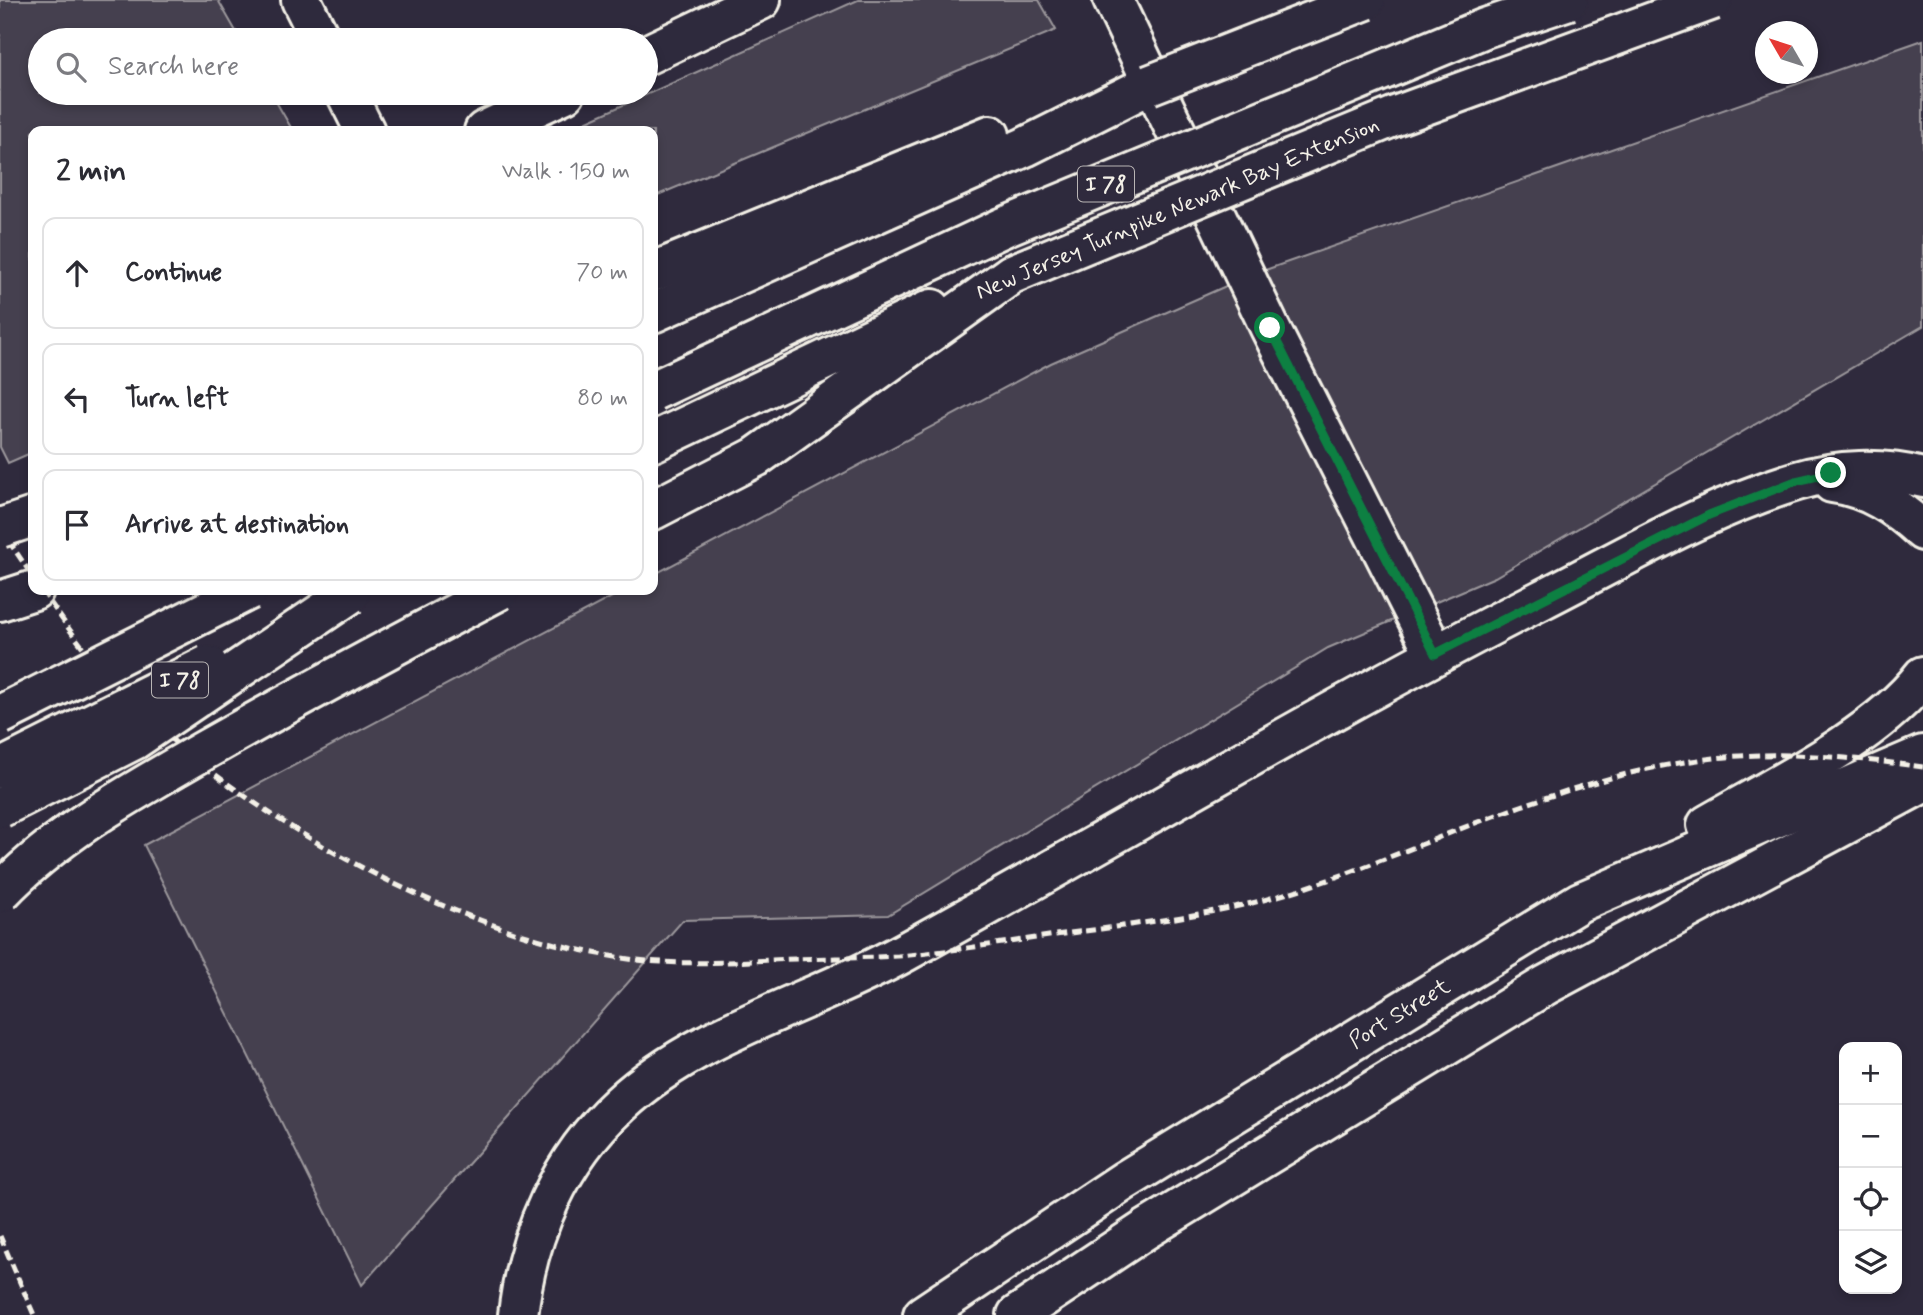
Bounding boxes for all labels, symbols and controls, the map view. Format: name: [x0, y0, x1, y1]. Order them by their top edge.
north arrow: [1755, 21, 1818, 84]
search box: [28, 28, 658, 105]
icon: search: [52, 48, 90, 86]
text: Search here: [108, 50, 239, 84]
street label: New Jersey Turnpike Newark Bay Extension: [972, 110, 1384, 308]
text: 2 min: [56, 152, 126, 191]
text: Walk · 150 m: [502, 157, 630, 187]
road number: I 78: [1078, 166, 1134, 202]
icon: ahead: [58, 254, 96, 292]
text: Continue: [125, 256, 222, 290]
text: 70 m: [576, 258, 628, 288]
route start: [1254, 312, 1285, 343]
icon: left: [58, 380, 96, 418]
text: Turn left: [125, 382, 229, 416]
text: 80 m: [577, 384, 628, 414]
route end: [1815, 457, 1846, 488]
icon: arrive: [58, 506, 96, 544]
text: Arrive at destination: [125, 508, 349, 542]
road number: I 78: [152, 662, 208, 698]
street label: Port Street: [1344, 972, 1457, 1057]
map controls: [1839, 1042, 1902, 1294]
button: +: [1839, 1042, 1902, 1105]
button: −: [1839, 1105, 1902, 1168]
button: locate: [1839, 1168, 1902, 1231]
button: layers: [1839, 1231, 1902, 1294]

